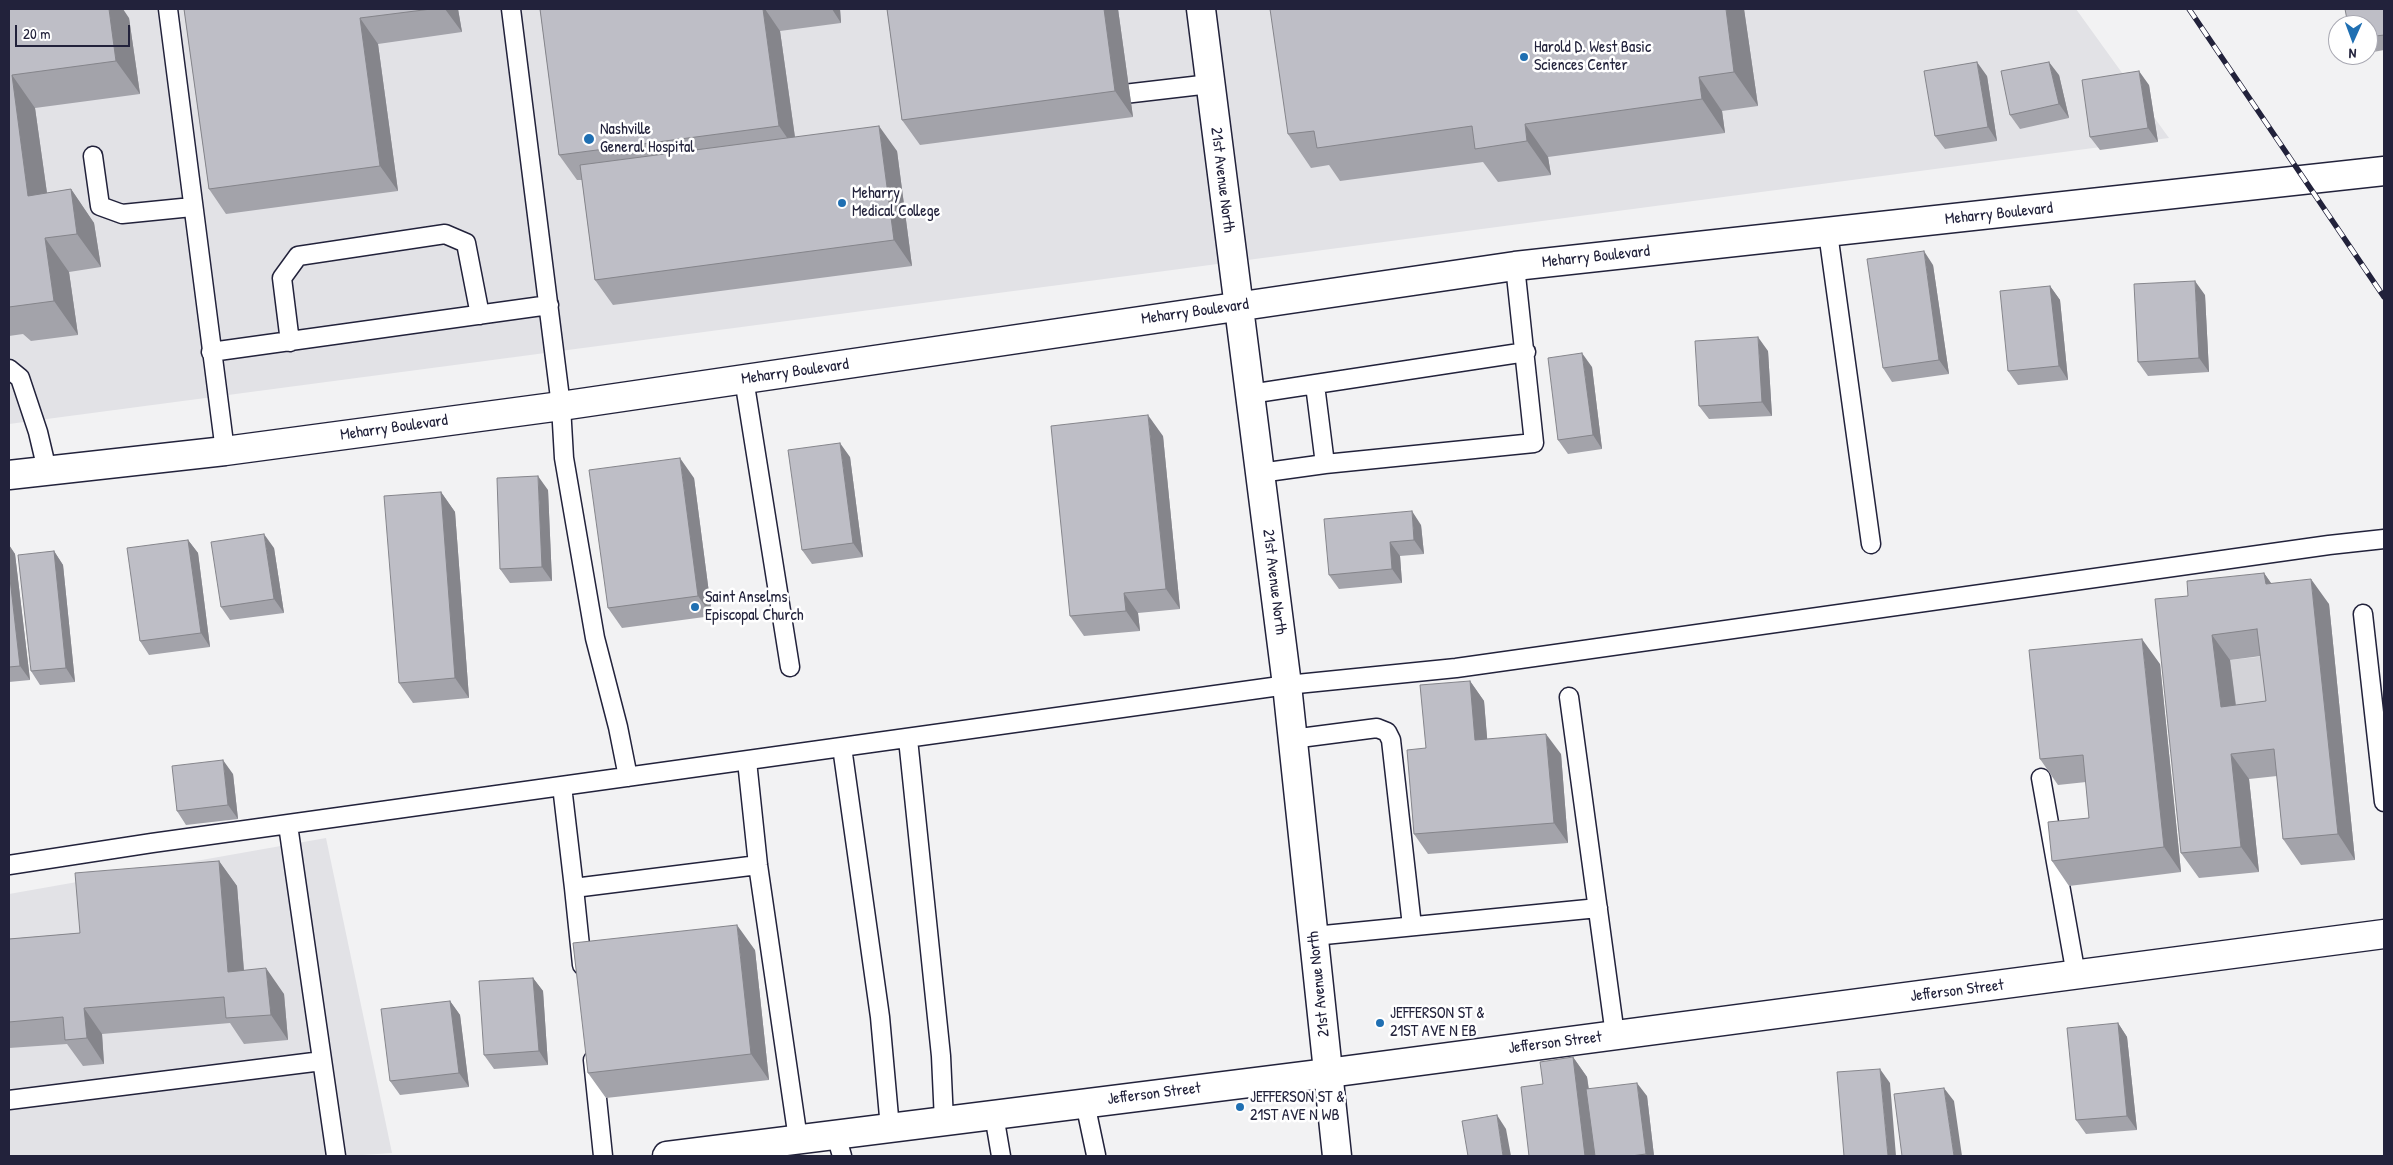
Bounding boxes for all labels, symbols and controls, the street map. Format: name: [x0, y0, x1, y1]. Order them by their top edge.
scale bar: [18, 15, 132, 47]
north arrow: [2328, 15, 2378, 65]
text: 20 m: [23, 23, 50, 44]
place label: Harold D. West Basic Sciences Center: [1534, 38, 1651, 76]
text: N: [2348, 45, 2357, 64]
marker: Harold D. West Basic Sciences Center: [1518, 51, 1530, 63]
place label: Nashville General Hospital: [600, 120, 695, 158]
street label: 21st Avenue North: [1206, 126, 1238, 234]
marker: Nashville General Hospital: [582, 132, 596, 146]
place label: Meharry Medical College: [852, 184, 940, 222]
marker: Meharry Medical College: [836, 197, 848, 209]
street label: Meharry Boulevard: [1944, 199, 2054, 229]
street label: Meharry Boulevard: [1541, 242, 1651, 272]
street label: Meharry Boulevard: [1140, 295, 1250, 329]
street label: Meharry Boulevard: [740, 355, 850, 389]
street label: Meharry Boulevard: [339, 411, 449, 445]
street label: 21st Avenue North: [1258, 528, 1290, 636]
place label: Saint Anselms Episcopal Church: [705, 588, 803, 626]
marker: Saint Anselms Episcopal Church: [689, 601, 701, 613]
street label: 21st Avenue North: [1304, 930, 1334, 1038]
street label: Jefferson Street: [1909, 976, 2005, 1006]
place label: JEFFERSON ST & 21ST AVE N EB: [1390, 1004, 1485, 1042]
marker: JEFFERSON ST & 21ST AVE N EB: [1374, 1017, 1386, 1029]
street label: Jefferson Street: [1507, 1028, 1603, 1058]
street label: Jefferson Street: [1106, 1079, 1202, 1109]
place label: JEFFERSON ST & 21ST AVE N WB: [1250, 1088, 1345, 1126]
marker: JEFFERSON ST & 21ST AVE N WB: [1234, 1101, 1246, 1113]

